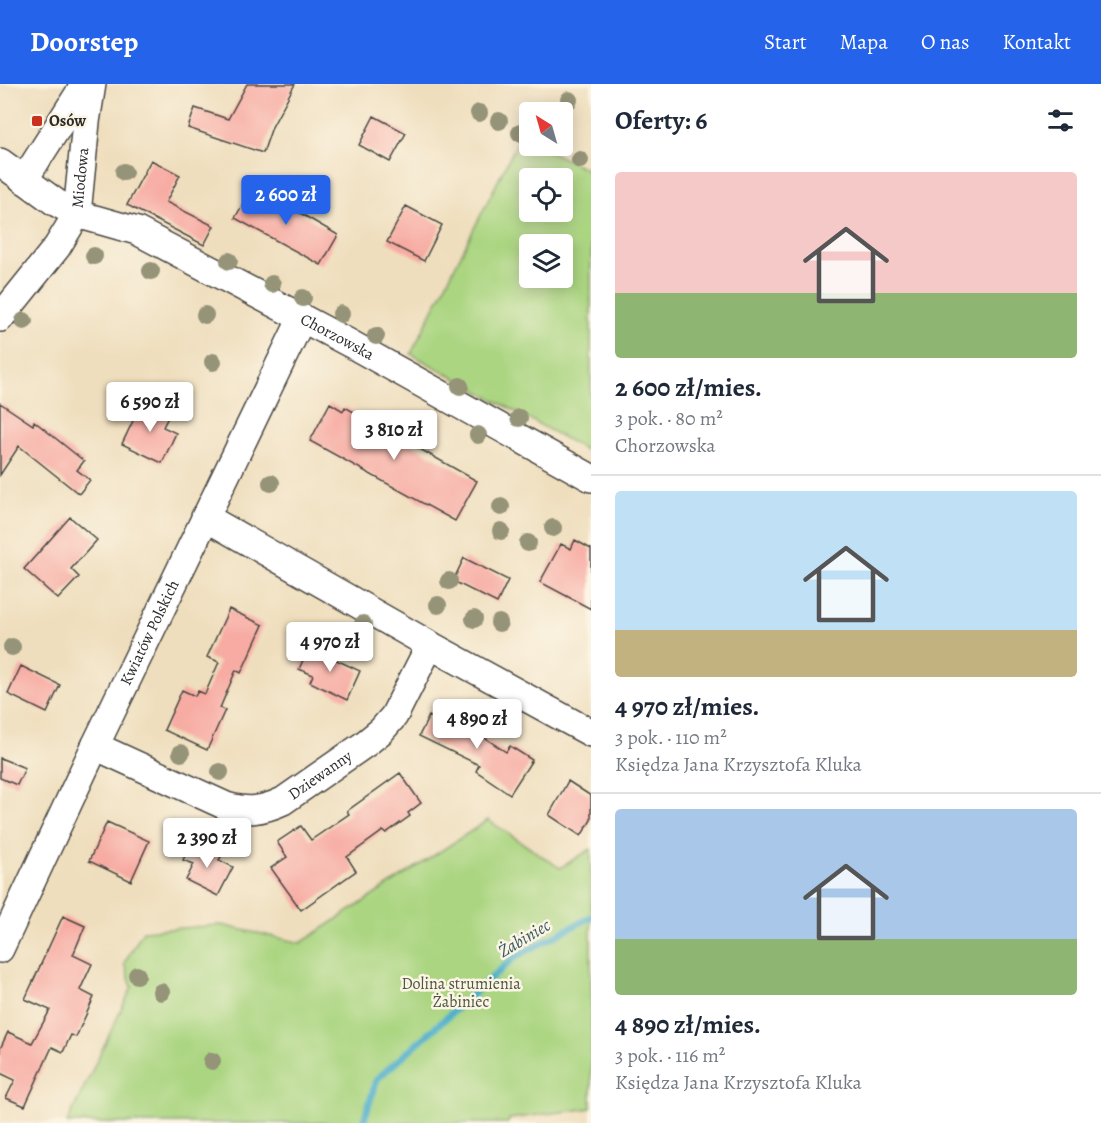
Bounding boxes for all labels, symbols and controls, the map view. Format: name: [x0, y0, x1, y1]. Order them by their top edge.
text: Doorstep: [30, 23, 138, 61]
text: Start: [764, 28, 807, 56]
text: Mapa: [840, 28, 888, 56]
text: O nas: [921, 28, 969, 56]
text: Kontakt: [1002, 28, 1071, 56]
north arrow: [519, 102, 573, 156]
map controls: [519, 102, 573, 288]
text: Oferty: 6: [615, 103, 707, 138]
icon: filters: [1044, 104, 1077, 137]
place label: Osów: [49, 110, 86, 132]
marker: Osów: [30, 114, 44, 128]
street label: Miodowa: [67, 146, 94, 209]
button: locate: [519, 168, 573, 222]
pin: 2 600 zł: [224, 175, 348, 226]
text: 2 600 zł: [255, 181, 317, 208]
icon: home: [792, 211, 900, 319]
button: layers: [519, 234, 573, 288]
street label: Chorzowska: [297, 308, 379, 366]
text: 2 600 zł/mies.: [615, 370, 762, 405]
pin: 6 590 zł: [88, 382, 212, 433]
text: 6 590 zł: [120, 388, 180, 415]
text: 3 pok. · 80 m²: [615, 405, 723, 432]
pin: 3 810 zł: [332, 410, 456, 461]
text: 3 810 zł: [365, 416, 423, 443]
text: Chorzowska: [615, 432, 716, 459]
icon: home: [792, 530, 900, 638]
street label: Kwiatów Polskich: [115, 576, 185, 689]
pin: 4 970 zł: [268, 622, 392, 673]
text: 4 970 zł: [300, 628, 360, 655]
text: 4 970 zł/mies.: [615, 689, 759, 724]
pin: 4 890 zł: [415, 699, 539, 750]
text: 4 890 zł: [447, 705, 507, 732]
text: 3 pok. · 110 m²: [615, 724, 727, 751]
street label: Dziewanny: [284, 745, 357, 805]
text: Księdza Jana Krzysztofa Kluka: [615, 751, 862, 778]
pin: 2 390 zł: [145, 818, 269, 869]
text: 2 390 zł: [177, 824, 237, 851]
icon: home: [792, 848, 900, 956]
water label: Żabiniec: [493, 913, 555, 963]
park label: Dolina strumienia Żabiniec: [401, 973, 521, 1013]
text: 4 890 zł/mies.: [615, 1007, 761, 1042]
text: 3 pok. · 116 m²: [615, 1042, 725, 1069]
text: Księdza Jana Krzysztofa Kluka: [615, 1069, 862, 1096]

